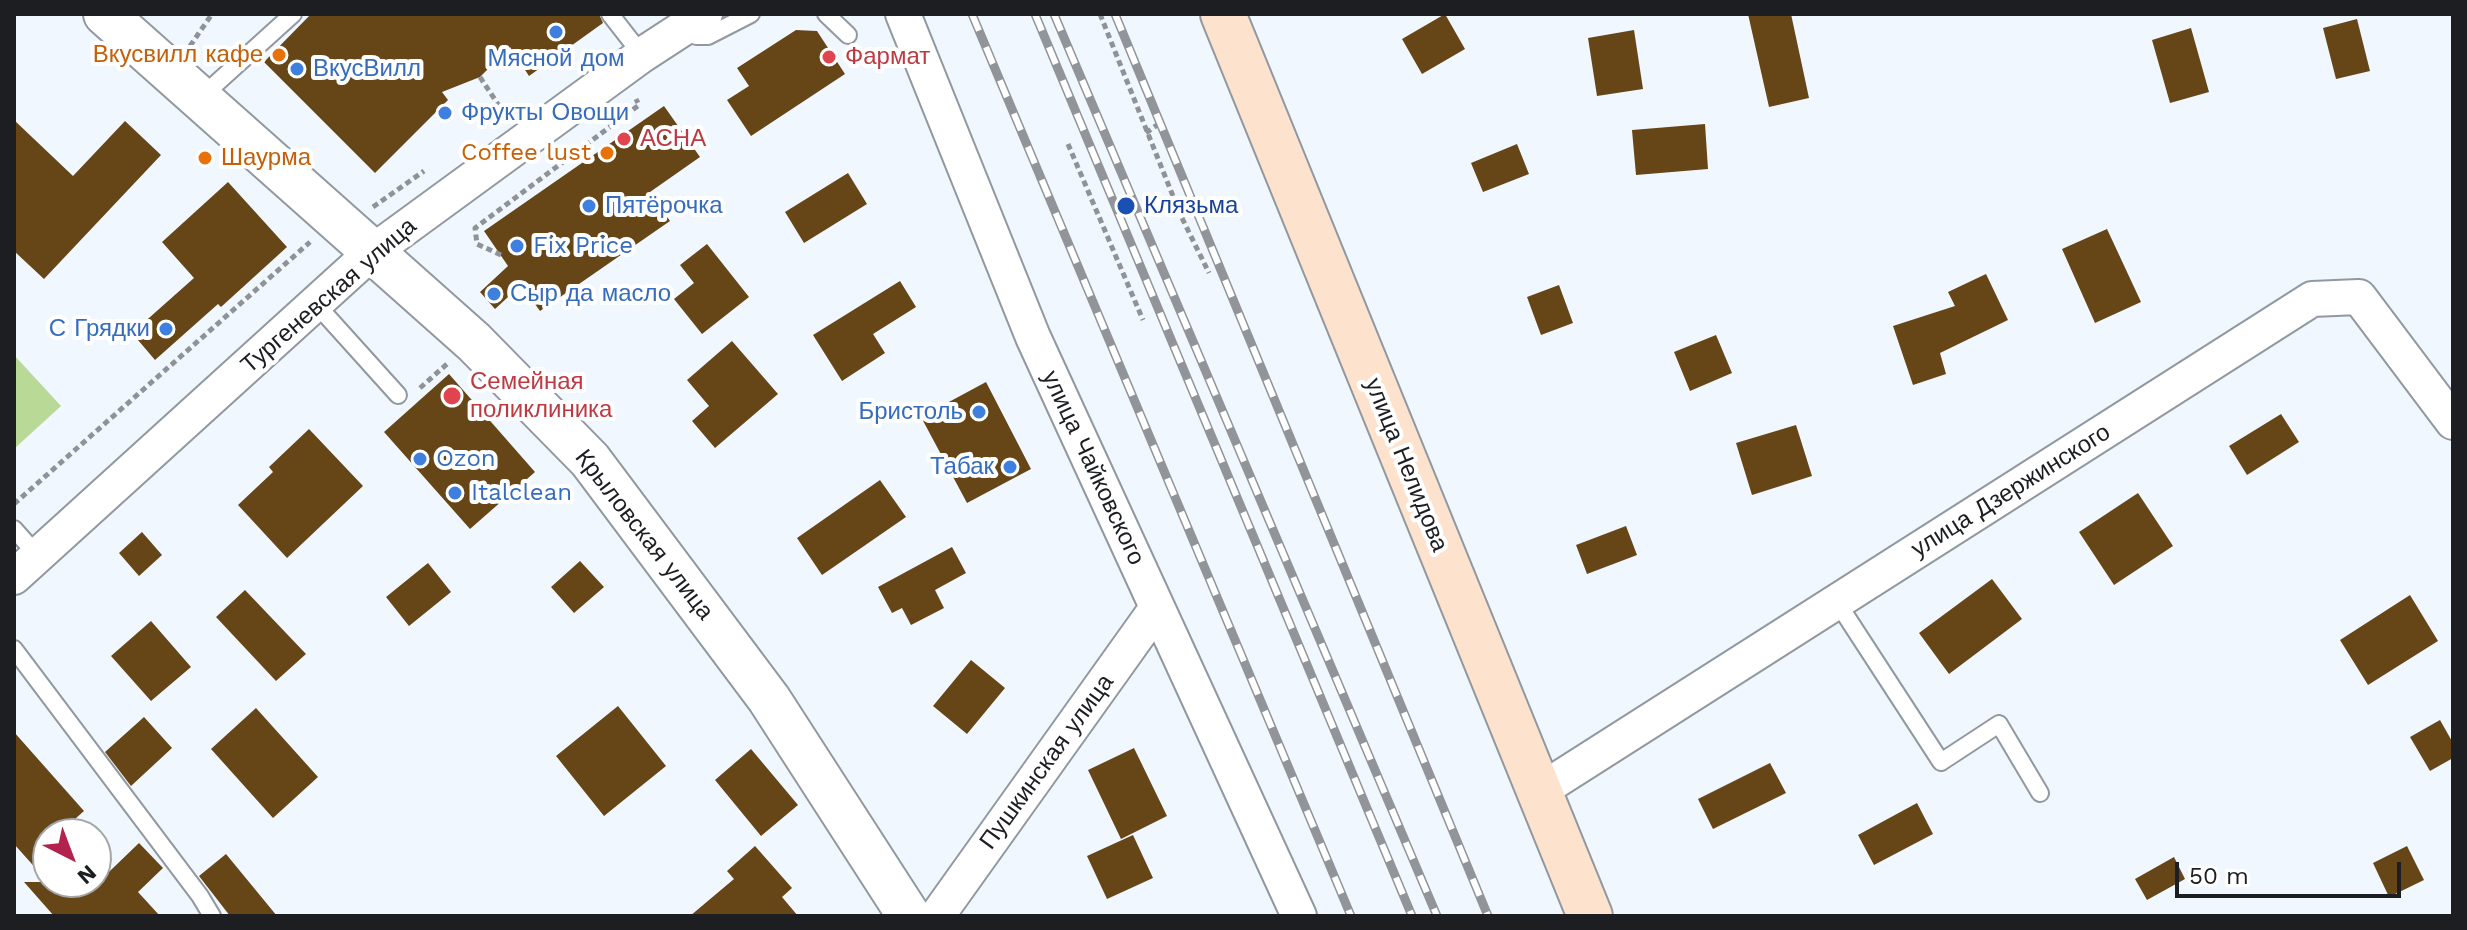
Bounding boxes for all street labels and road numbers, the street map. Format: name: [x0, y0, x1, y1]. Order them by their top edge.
street label: Тургеневская улица: [236, 212, 422, 380]
street label: улица Чайковского: [1035, 366, 1151, 570]
street label: улица Нелидова: [1358, 374, 1454, 556]
street label: улица Дзержинского: [1906, 418, 2116, 564]
street label: Крыловская улица: [569, 444, 719, 626]
street label: Пушкинская улица: [974, 669, 1120, 855]

